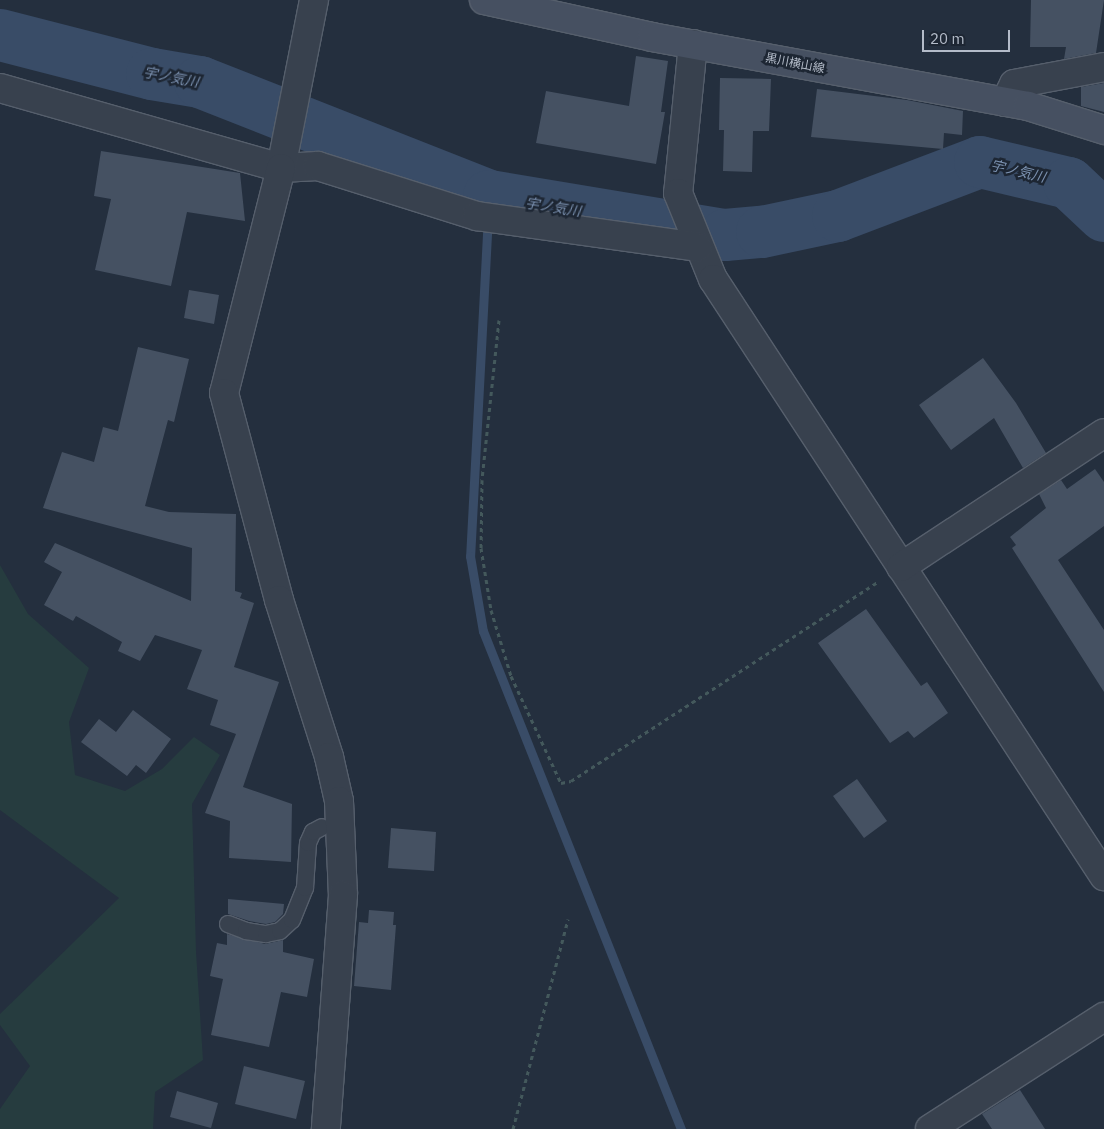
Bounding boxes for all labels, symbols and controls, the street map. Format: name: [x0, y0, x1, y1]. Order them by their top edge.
scale bar: [924, 20, 1012, 52]
text: 20 m: [930, 29, 965, 48]
street label: 黒川横山線: [764, 50, 826, 76]
water label: 宇ノ気川: [142, 63, 200, 91]
water label: 宇ノ気川: [989, 157, 1047, 185]
water label: 宇ノ気川: [524, 194, 582, 220]

